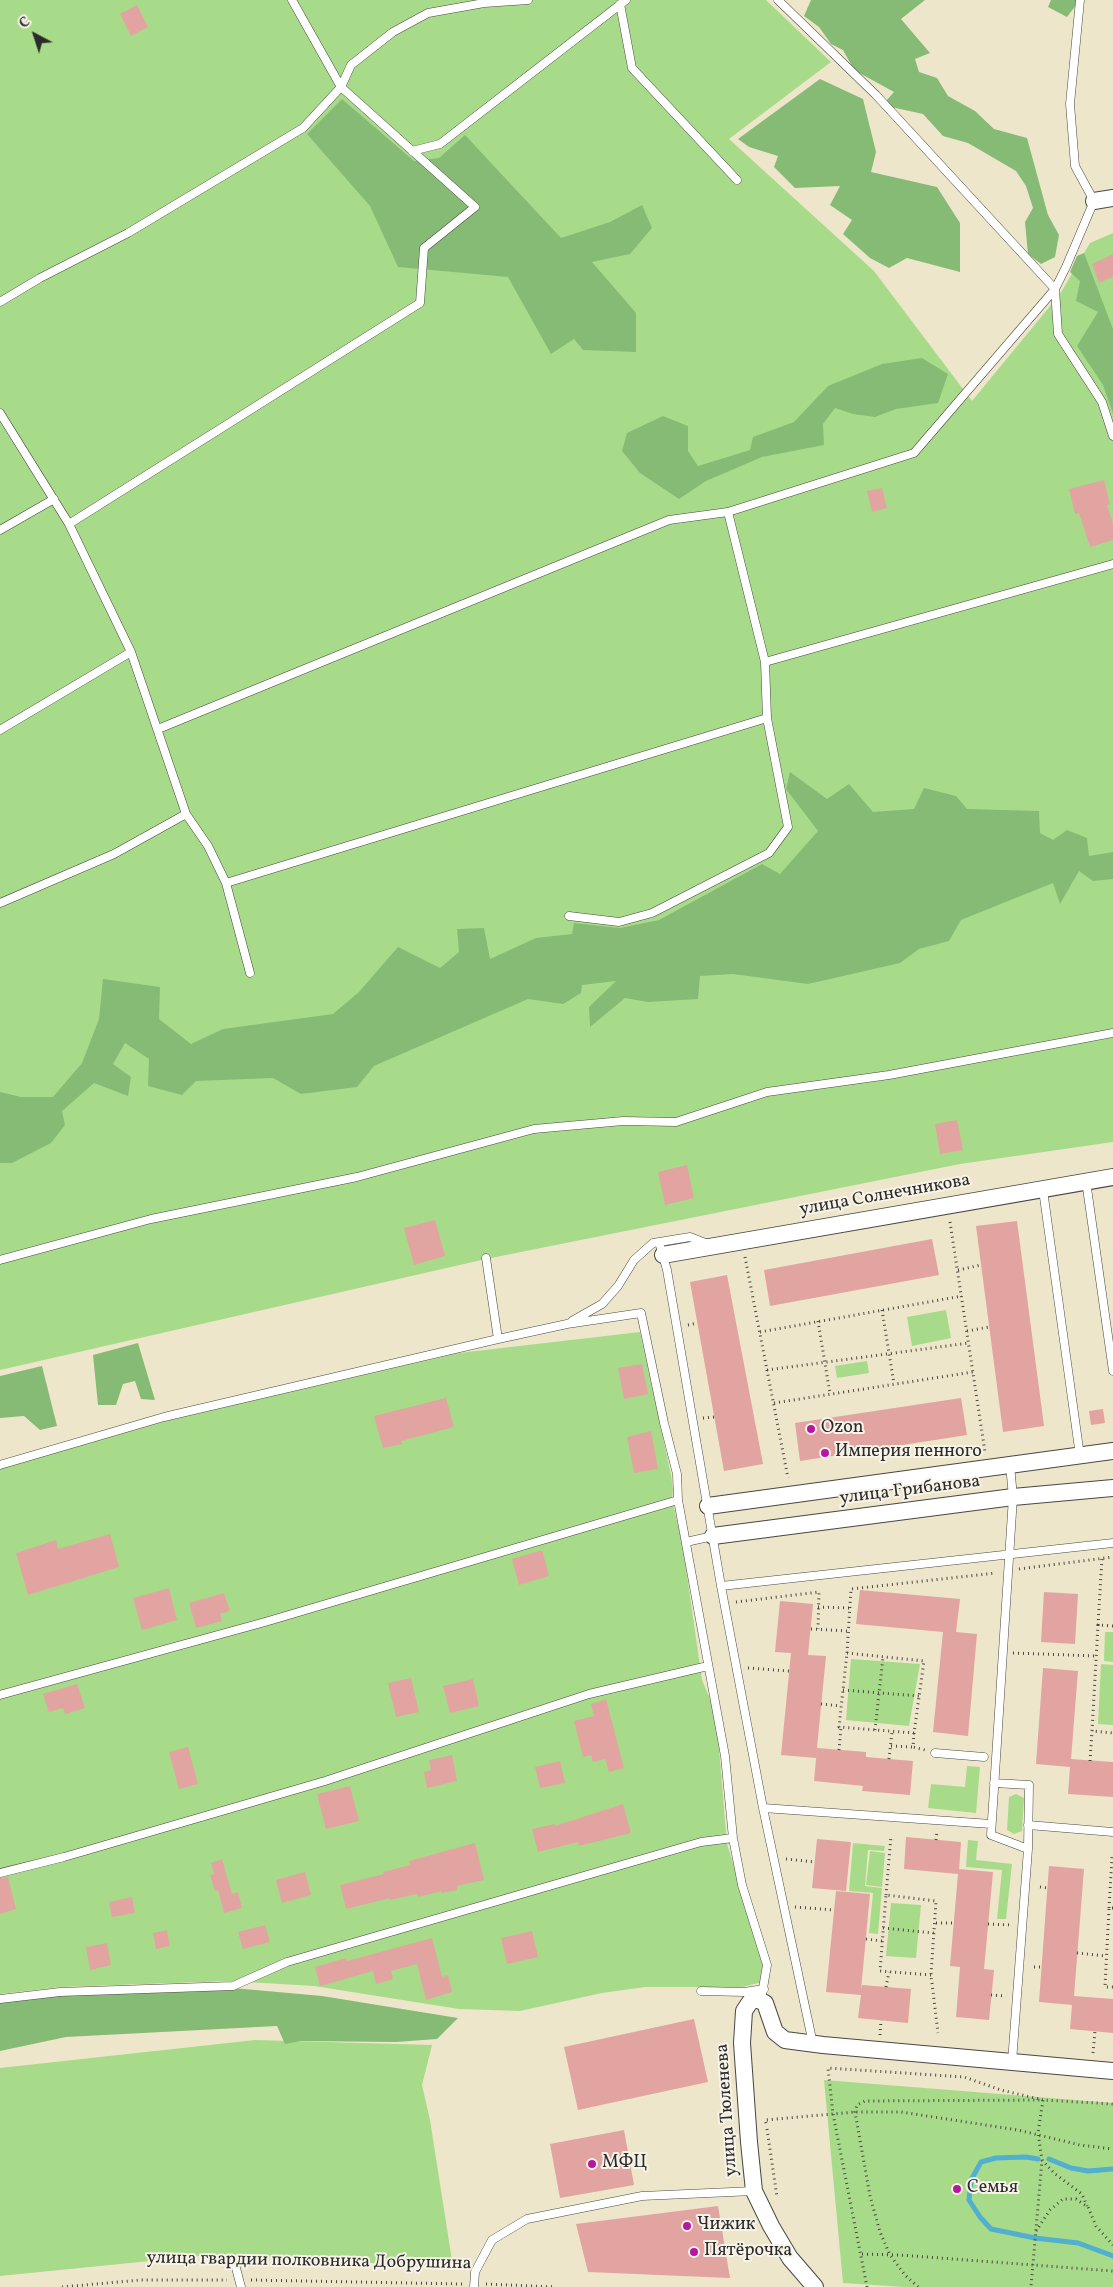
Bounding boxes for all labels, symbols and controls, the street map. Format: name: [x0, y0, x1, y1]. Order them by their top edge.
north arrow: [10, 10, 60, 60]
text: С: [15, 13, 35, 33]
street label: улица Солнечникова: [798, 1170, 972, 1222]
place label: Ozon: [821, 1418, 863, 1440]
marker: Ozon: [805, 1423, 817, 1435]
place label: Империя пенного: [835, 1442, 982, 1464]
marker: Империя пенного: [819, 1447, 831, 1459]
street label: улица Грибанова: [838, 1472, 982, 1510]
street label: улица Тюленева: [713, 2043, 743, 2177]
place label: МФЦ: [602, 2153, 647, 2175]
marker: МФЦ: [586, 2158, 598, 2170]
place label: Семья: [967, 2178, 1018, 2200]
marker: Семья: [951, 2183, 963, 2195]
place label: Чижик: [697, 2215, 755, 2237]
marker: Чижик: [681, 2220, 693, 2232]
place label: Пятёрочка: [704, 2241, 792, 2263]
marker: Пятёрочка: [688, 2246, 700, 2258]
street label: улица гвардии полковника Добрушина: [146, 2248, 472, 2276]

